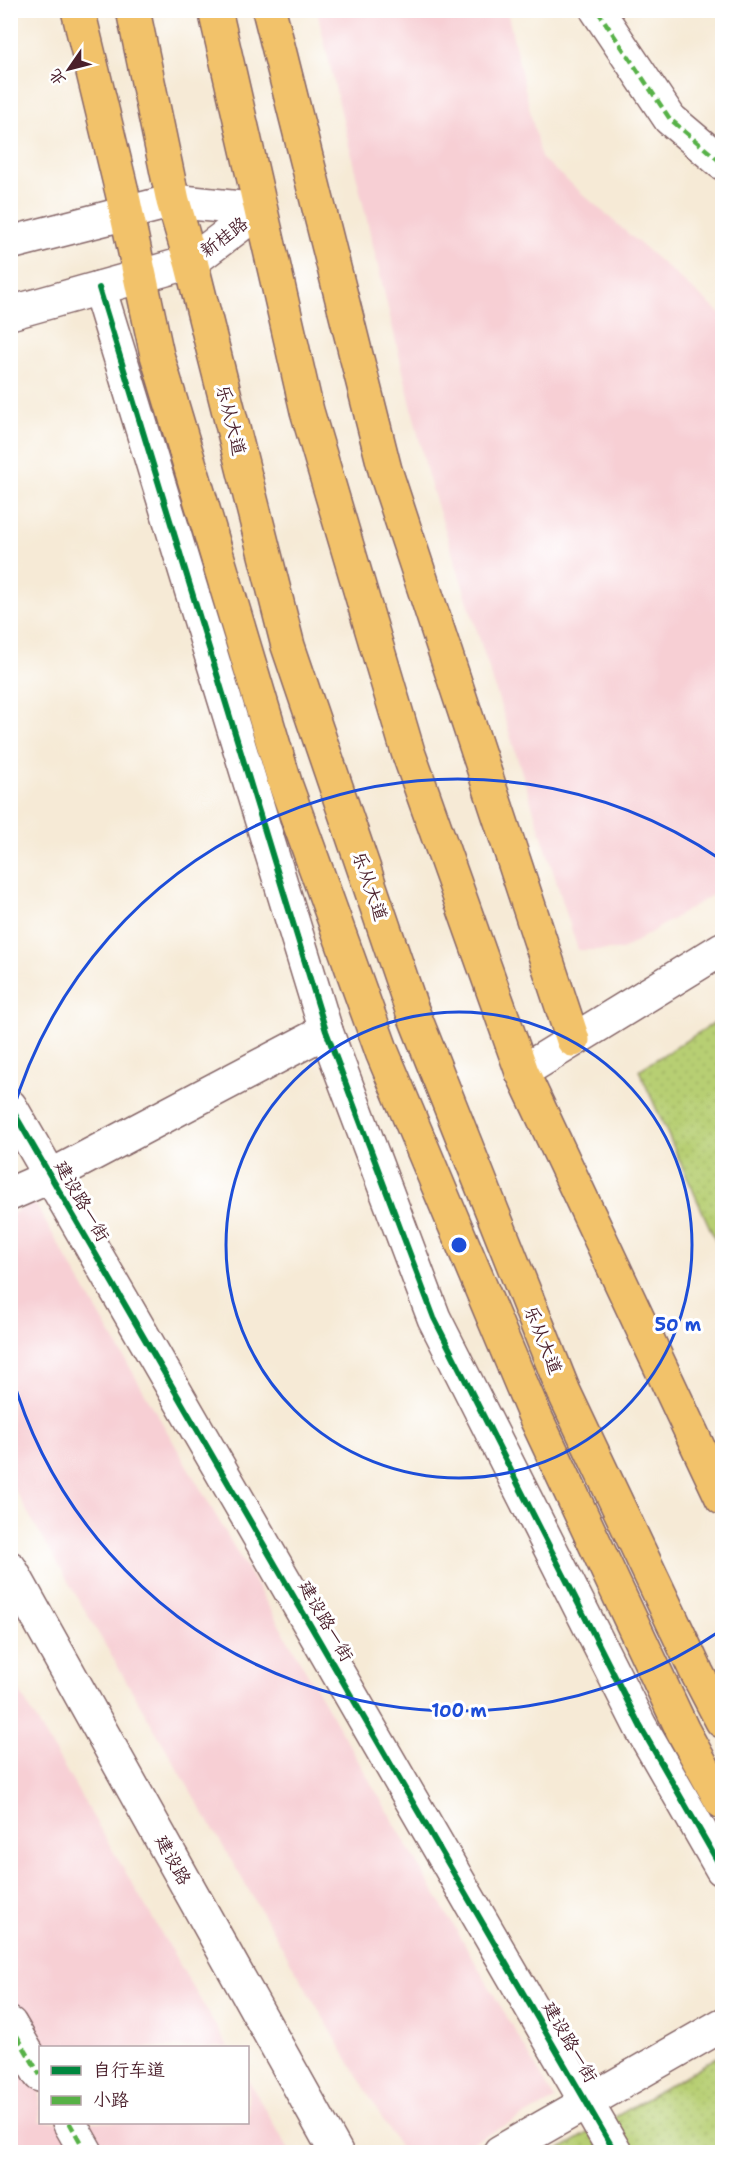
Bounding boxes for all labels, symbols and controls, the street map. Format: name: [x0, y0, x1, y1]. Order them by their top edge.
north arrow: [39, 39, 99, 99]
text: 北: [44, 65, 70, 90]
street label: 新桂路: [195, 211, 253, 263]
street label: 乐从大道: [211, 382, 251, 458]
street label: 乐从大道: [347, 848, 393, 924]
street label: 建设路一街: [49, 1156, 115, 1246]
centre of rings: [449, 1235, 469, 1255]
street label: 乐从大道: [518, 1302, 568, 1378]
text: 50 m: [655, 1313, 702, 1337]
street label: 建设路一街: [293, 1576, 359, 1666]
text: 100 m: [431, 1699, 487, 1723]
street label: 建设路: [149, 1831, 197, 1889]
street label: 建设路一街: [537, 1997, 603, 2087]
legend: [39, 2046, 249, 2124]
text: 自行车道: [93, 2058, 165, 2082]
text: 小路: [93, 2088, 129, 2112]

